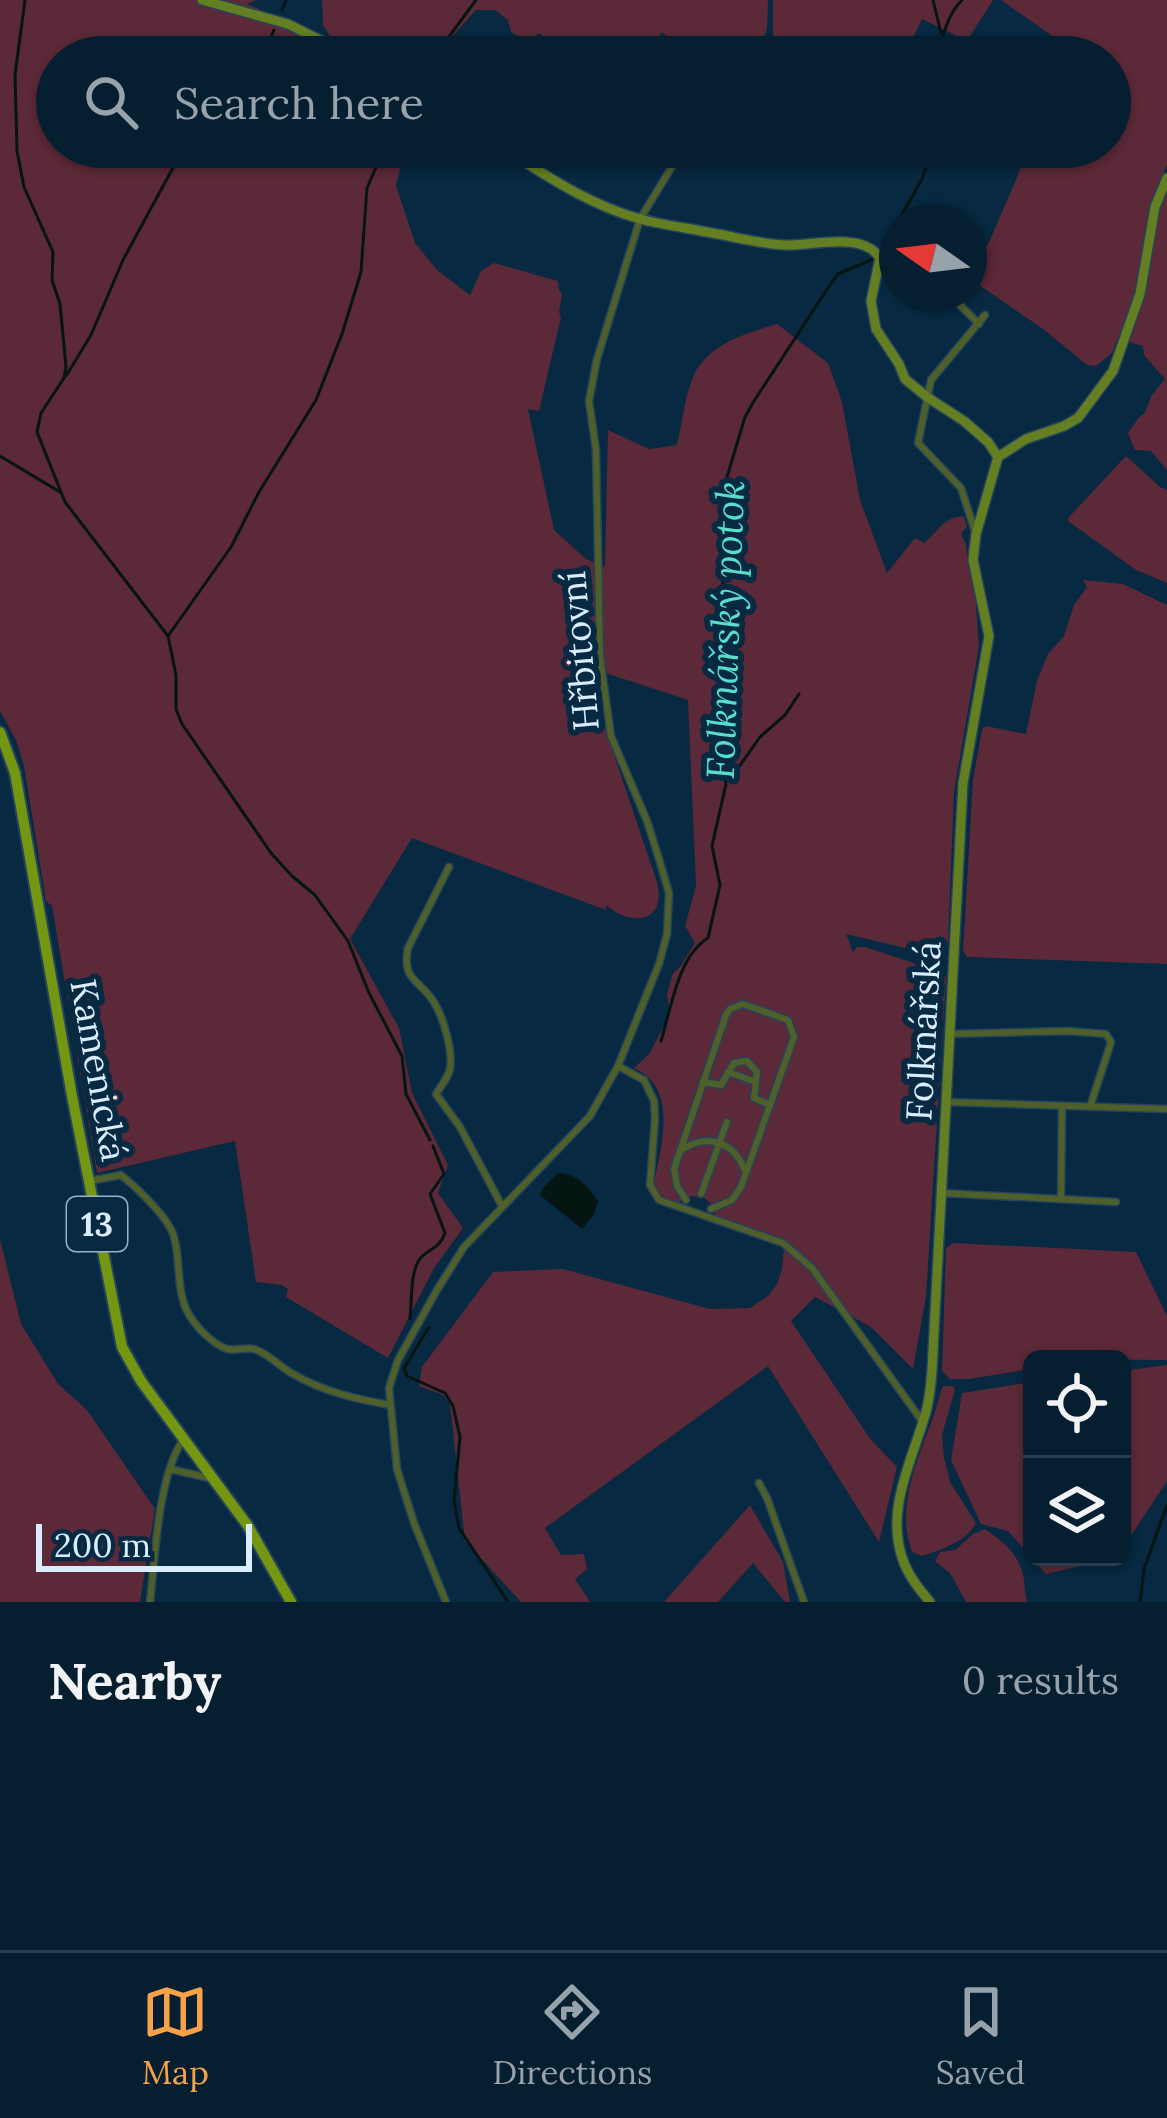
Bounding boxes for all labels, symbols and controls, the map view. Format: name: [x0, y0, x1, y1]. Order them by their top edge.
search box: [36, 36, 1131, 168]
icon: search: [78, 69, 144, 135]
text: Search here: [174, 74, 424, 131]
north arrow: [879, 204, 987, 312]
water label: Folknářský potok: [695, 480, 755, 780]
street label: Hřbitovní: [549, 569, 609, 733]
street label: Folknářská: [895, 940, 951, 1122]
street label: Kamenická: [60, 975, 138, 1165]
road number: 13: [67, 1197, 127, 1251]
map controls: [1023, 1350, 1131, 1566]
button: locate: [1023, 1350, 1131, 1458]
button: layers: [1023, 1458, 1131, 1566]
scale bar: [36, 1518, 252, 1571]
text: 200 m: [54, 1524, 151, 1566]
text: Nearby: [48, 1648, 221, 1713]
text: 0 results: [962, 1655, 1119, 1705]
tab: Map: [142, 1979, 209, 2093]
tab: Directions: [493, 1979, 652, 2093]
tab: Saved: [936, 1979, 1025, 2093]

